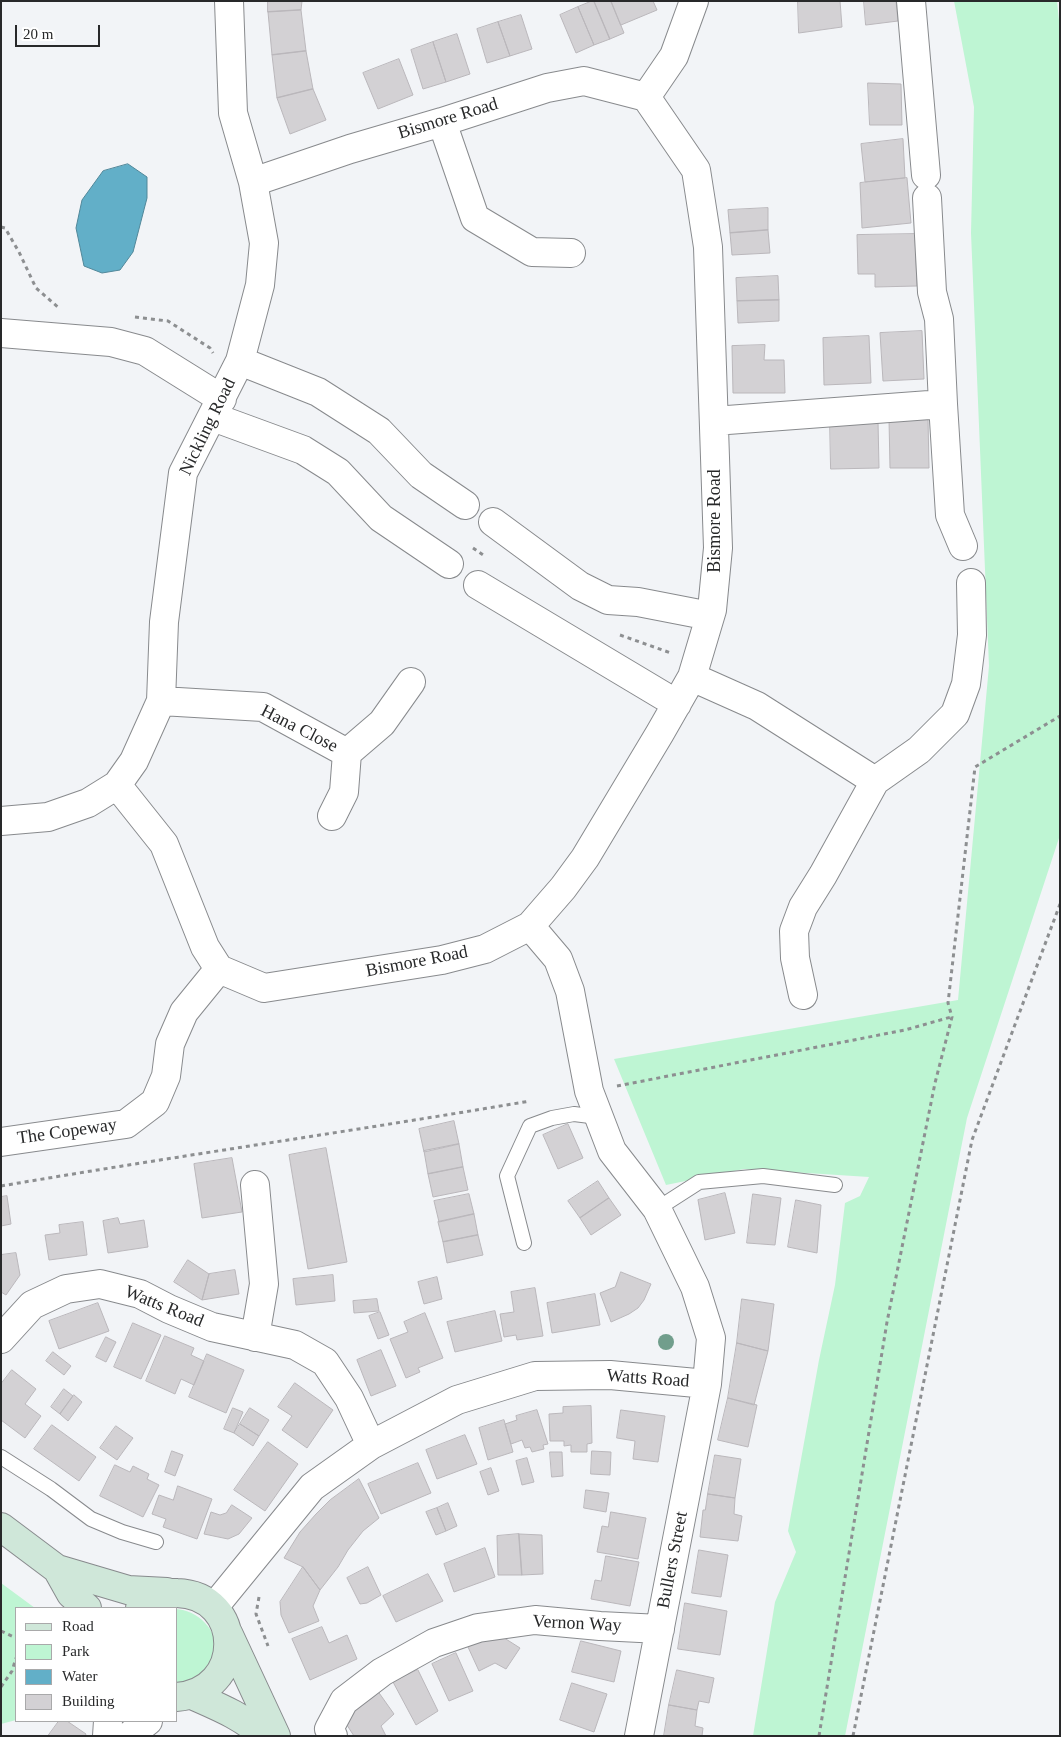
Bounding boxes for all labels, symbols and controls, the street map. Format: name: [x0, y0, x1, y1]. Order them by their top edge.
scale bar: [18, 15, 102, 47]
text: 20 m: [23, 26, 53, 42]
street label: Bismore Road: [395, 94, 501, 144]
street label: Nickling Road: [175, 375, 241, 479]
street label: Bismore Road: [704, 469, 726, 573]
street label: Hana Close: [257, 700, 341, 758]
street label: Bismore Road: [364, 942, 470, 982]
street label: The Copeway: [16, 1114, 118, 1150]
street label: Watts Road: [121, 1281, 207, 1333]
street label: Watts Road: [606, 1365, 690, 1393]
street label: Bullers Street: [653, 1510, 693, 1610]
legend: [15, 1607, 178, 1722]
street label: Vernon Way: [532, 1611, 622, 1637]
text: Road: [62, 1618, 94, 1634]
text: Park: [62, 1643, 90, 1659]
text: Water: [62, 1668, 97, 1684]
text: Building: [62, 1693, 115, 1709]

